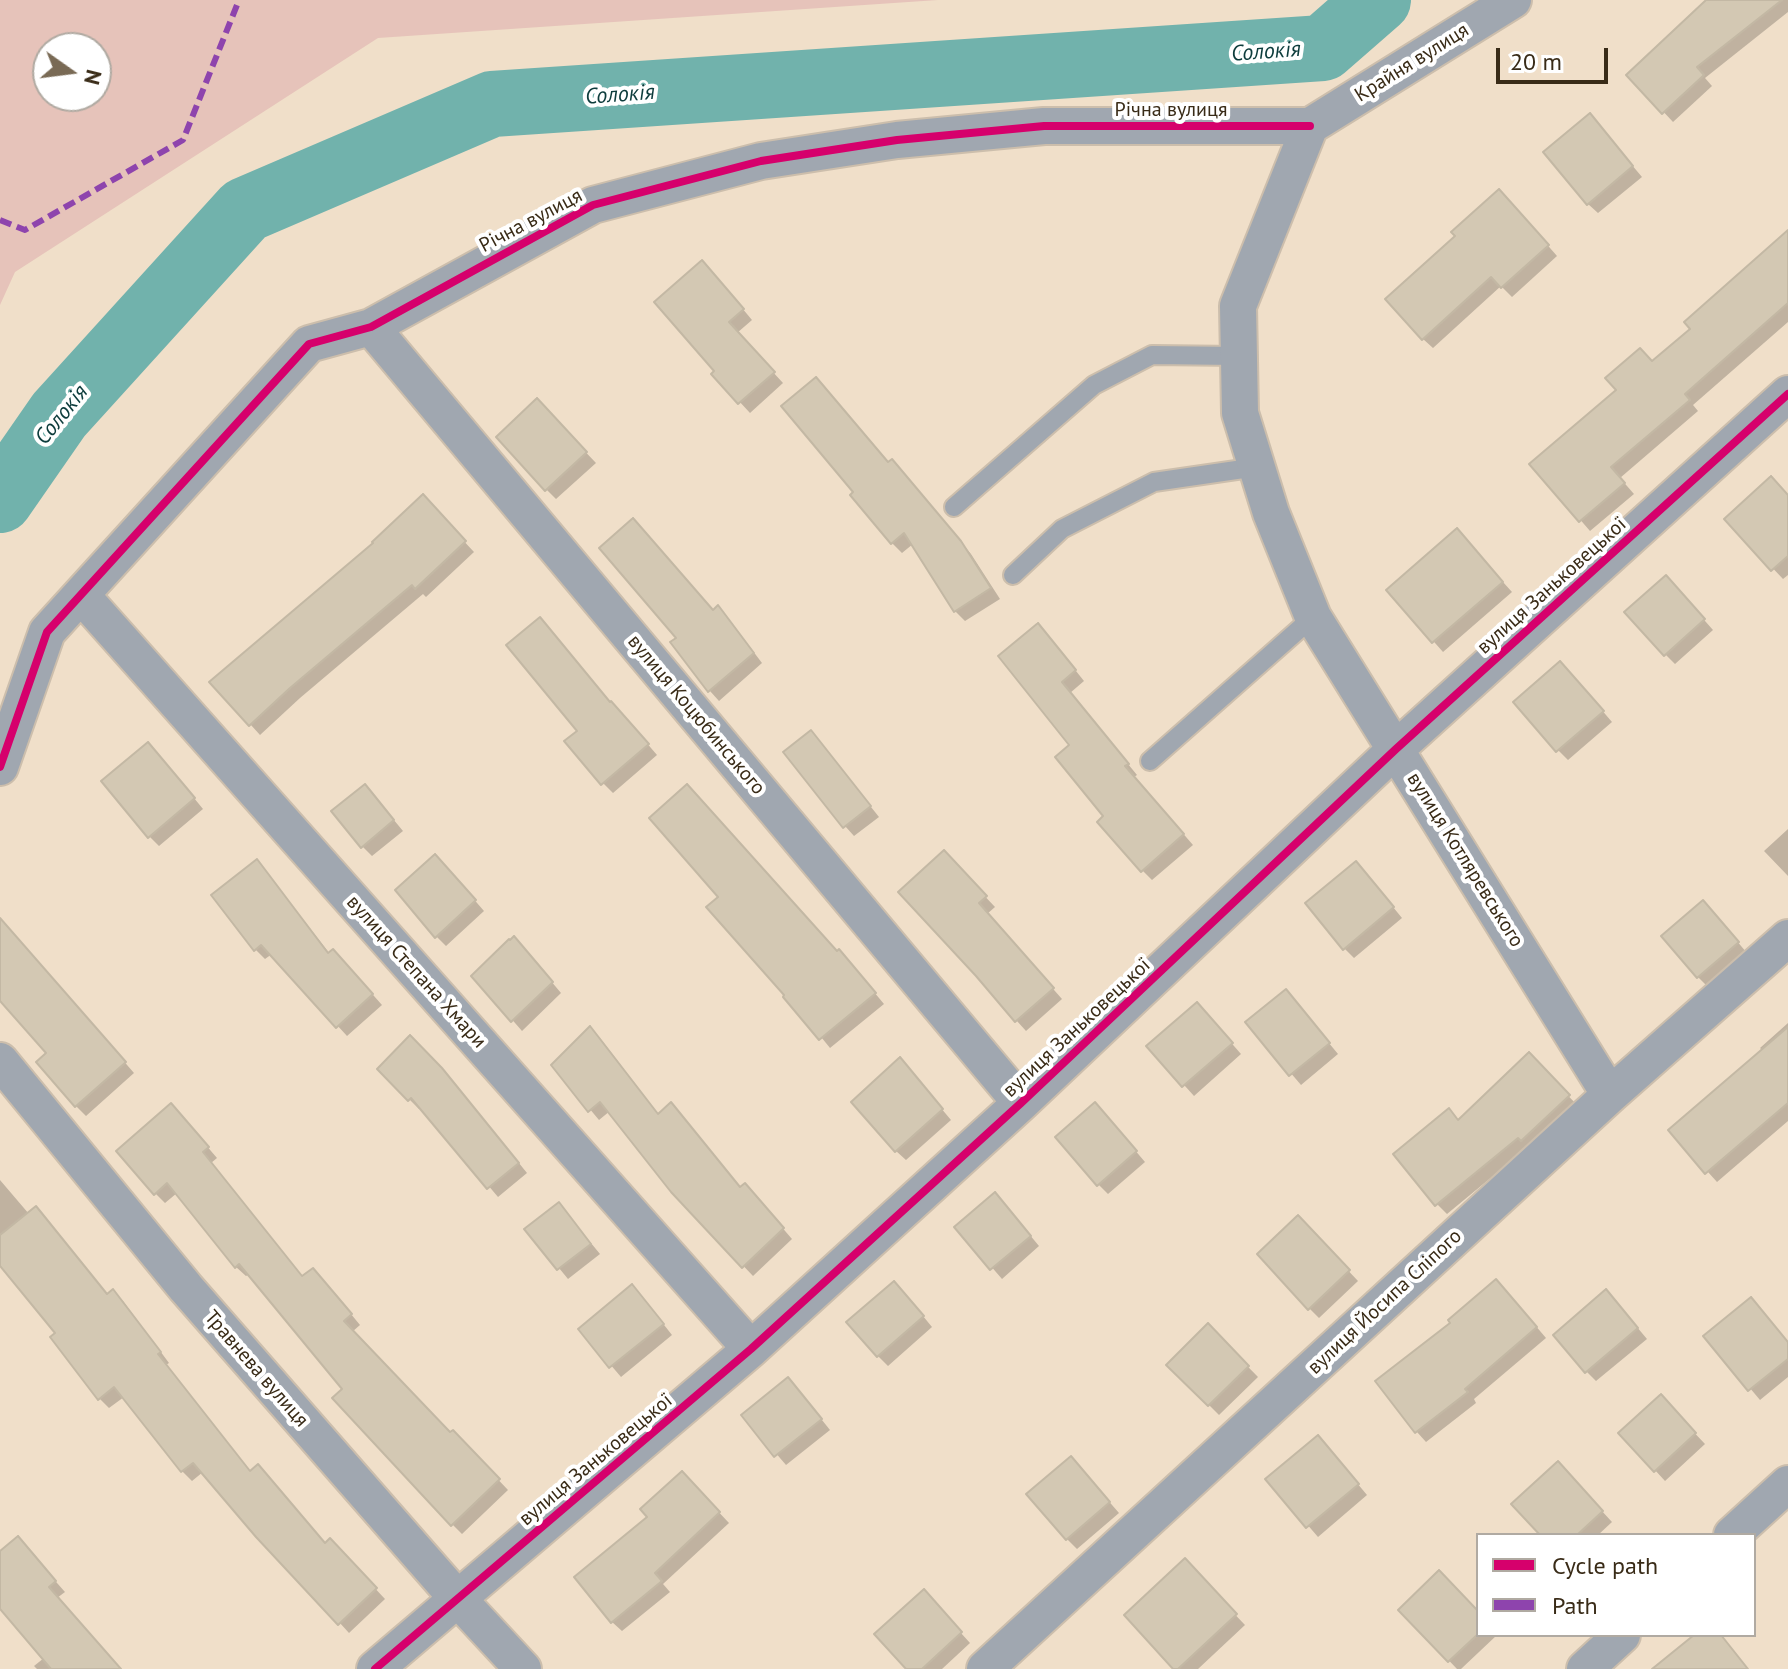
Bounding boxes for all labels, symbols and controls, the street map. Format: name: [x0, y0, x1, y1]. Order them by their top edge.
street label: Крайня вулиця: [1351, 18, 1473, 108]
north arrow: [32, 32, 112, 112]
scale bar: [1500, 32, 1612, 82]
water label: Солокія: [1230, 36, 1302, 68]
text: 20 m: [1510, 46, 1562, 77]
text: N: [78, 67, 109, 88]
water label: Солокія: [584, 79, 656, 111]
street label: Річна вулиця: [1115, 98, 1227, 122]
street label: Річна вулиця: [476, 184, 586, 258]
water label: Солокія: [30, 380, 94, 450]
street label: вулиця Заньковецької: [1472, 513, 1632, 659]
street label: вулиця Коцюбинського: [622, 630, 770, 800]
street label: вулиця Котляревського: [1401, 768, 1529, 952]
street label: вулиця Степана Хмари: [341, 891, 491, 1053]
street label: вулиця Заньковецької: [998, 954, 1156, 1102]
street label: вулиця Йосипа Сліпого: [1303, 1225, 1467, 1379]
street label: Травнева вулиця: [199, 1306, 313, 1432]
street label: вулиця Заньковецької: [514, 1389, 678, 1531]
legend: [1476, 1533, 1756, 1637]
text: Cycle path: [1552, 1550, 1658, 1581]
text: Path: [1552, 1590, 1598, 1621]

